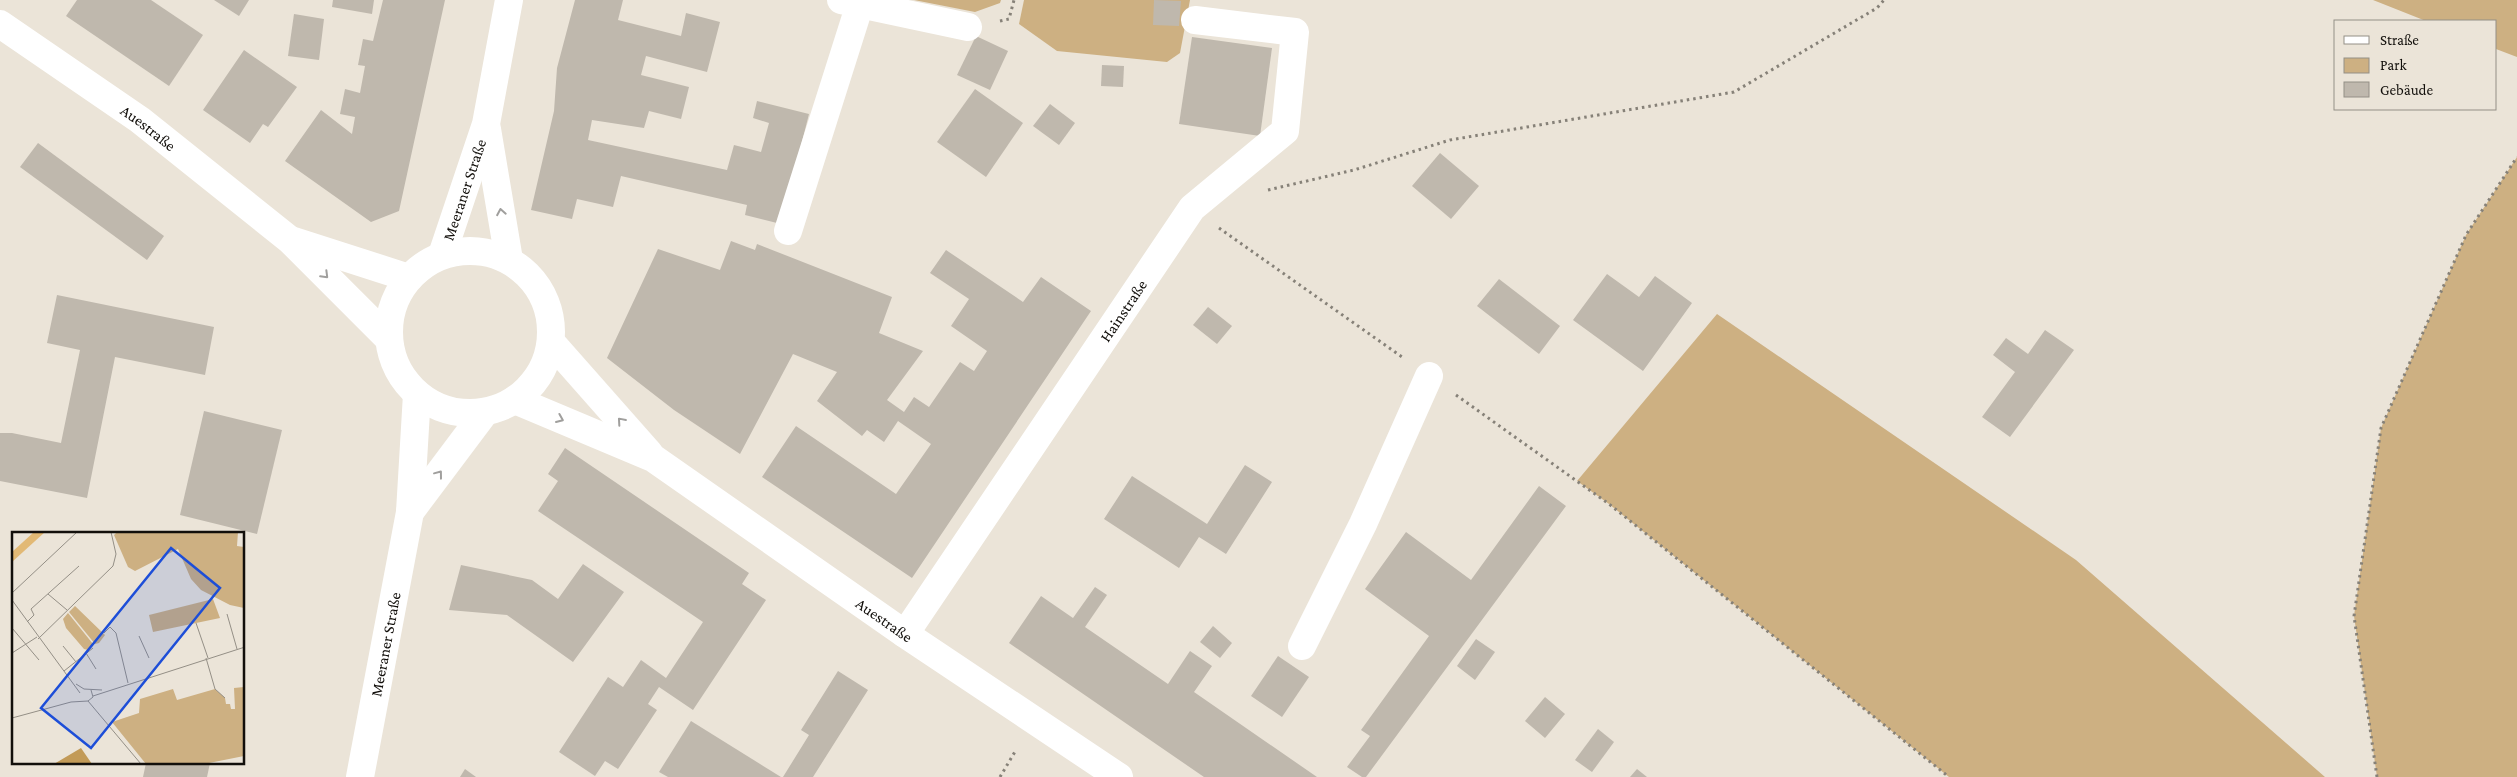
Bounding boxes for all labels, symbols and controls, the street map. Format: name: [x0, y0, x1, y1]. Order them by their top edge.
legend: [2334, 20, 2497, 110]
text: Straße: [2380, 32, 2419, 48]
text: Park: [2380, 57, 2407, 73]
text: Gebäude: [2380, 82, 2434, 98]
street label: Auestraße: [118, 101, 179, 154]
street label: Meeraner Straße: [439, 137, 489, 243]
one-way arrow: [496, 208, 506, 216]
one-way arrow: [319, 269, 328, 278]
street label: Hainstraße: [1096, 276, 1150, 345]
one-way arrow: [555, 413, 564, 424]
one-way arrow: [618, 418, 627, 427]
one-way arrow: [434, 471, 442, 480]
inset map: [12, 532, 245, 764]
street label: Meeraner Straße: [367, 591, 403, 698]
street label: Auestraße: [853, 594, 916, 645]

